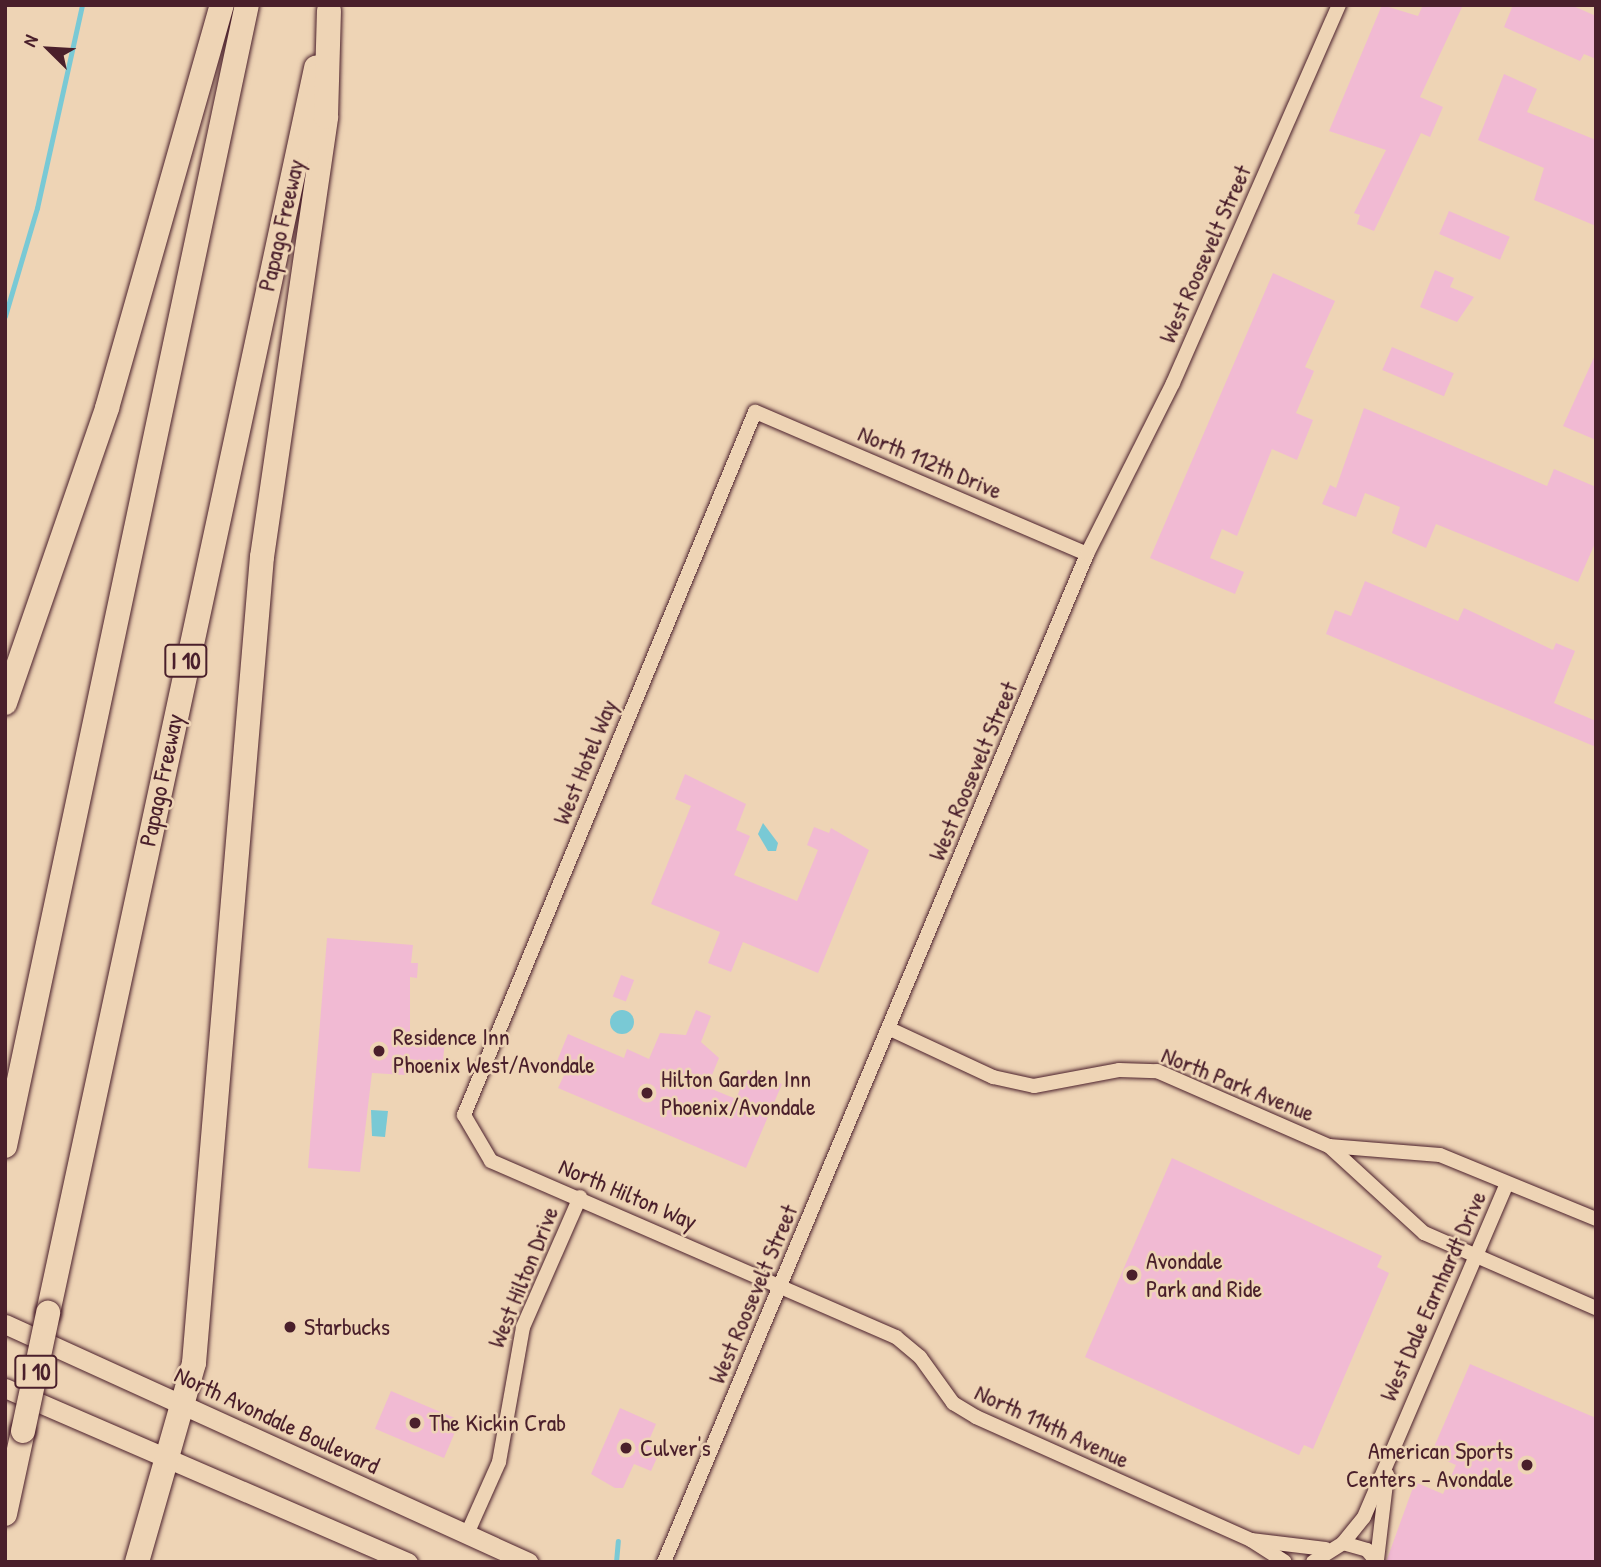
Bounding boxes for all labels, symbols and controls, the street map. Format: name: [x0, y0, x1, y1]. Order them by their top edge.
north arrow: [14, 14, 84, 84]
text: N: [16, 31, 44, 50]
street label: Papago Freeway: [252, 156, 310, 294]
street label: West Roosevelt Street: [1153, 161, 1257, 347]
street label: North 112th Drive: [854, 419, 1006, 505]
road number: I 10: [163, 642, 209, 680]
street label: West Roosevelt Street: [922, 677, 1024, 865]
street label: West Hotel Way: [547, 695, 623, 829]
street label: Papago Freeway: [133, 711, 189, 849]
place label: Residence Inn Phoenix West/Avondale: [393, 1023, 595, 1079]
street label: North Park Avenue: [1157, 1040, 1319, 1128]
marker: Residence Inn Phoenix West/Avondale: [371, 1043, 387, 1059]
place label: Hilton Garden Inn Phoenix/Avondale: [661, 1065, 816, 1121]
marker: Hilton Garden Inn Phoenix/Avondale: [639, 1085, 655, 1101]
street label: North Hilton Way: [555, 1152, 701, 1236]
street label: West Dale Earnhardt Drive: [1374, 1187, 1492, 1405]
street label: West Roosevelt Street: [702, 1200, 804, 1388]
street label: West Hilton Drive: [482, 1202, 564, 1352]
place label: Avondale Park and Ride: [1146, 1247, 1262, 1303]
marker: Avondale Park and Ride: [1124, 1267, 1140, 1283]
place label: Starbucks: [304, 1313, 390, 1341]
marker: Starbucks: [282, 1319, 298, 1335]
road number: I 10: [13, 1352, 59, 1392]
street label: North Avondale Boulevard: [170, 1360, 384, 1480]
street label: North 114th Avenue: [970, 1378, 1134, 1474]
place label: The Kickin Crab: [429, 1409, 566, 1437]
marker: The Kickin Crab: [407, 1415, 423, 1431]
place label: Culver's: [640, 1434, 711, 1462]
place label: American Sports Centers - Avondale: [1346, 1437, 1513, 1493]
marker: Culver's: [618, 1440, 634, 1456]
marker: American Sports Centers - Avondale: [1519, 1457, 1535, 1473]

